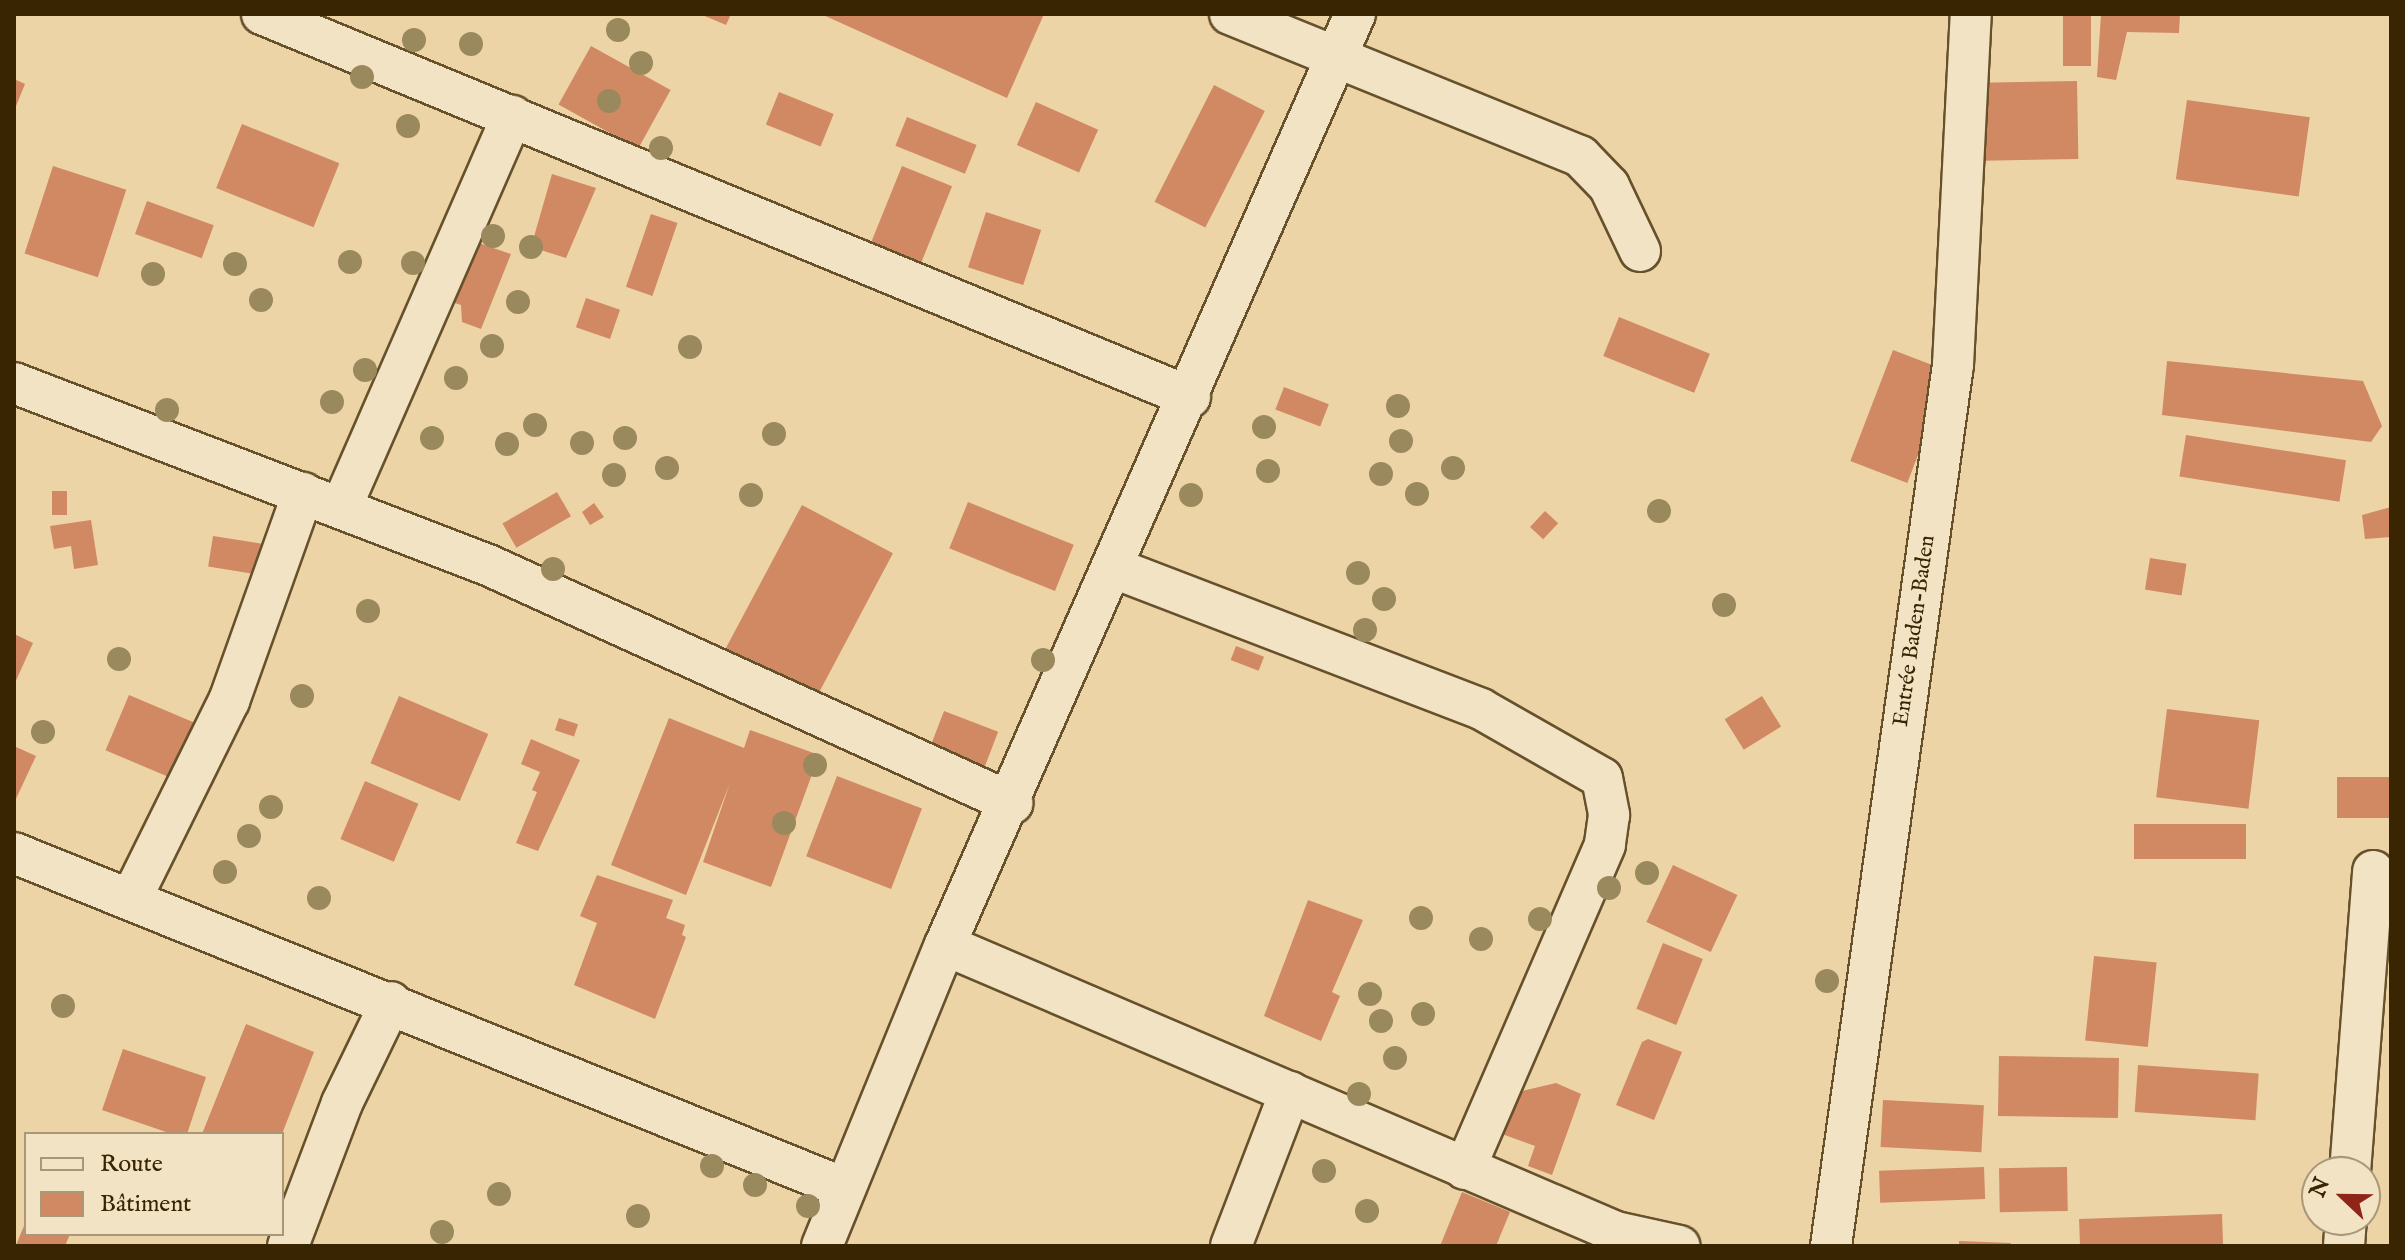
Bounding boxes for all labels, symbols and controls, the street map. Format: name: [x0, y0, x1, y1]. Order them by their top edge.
street label: Entrée Baden-Baden: [1889, 534, 1941, 728]
legend: [24, 1132, 284, 1236]
text: Route: [100, 1149, 163, 1180]
north arrow: [2301, 1156, 2381, 1236]
text: N: [2304, 1174, 2337, 1202]
text: Bâtiment: [100, 1189, 191, 1220]

